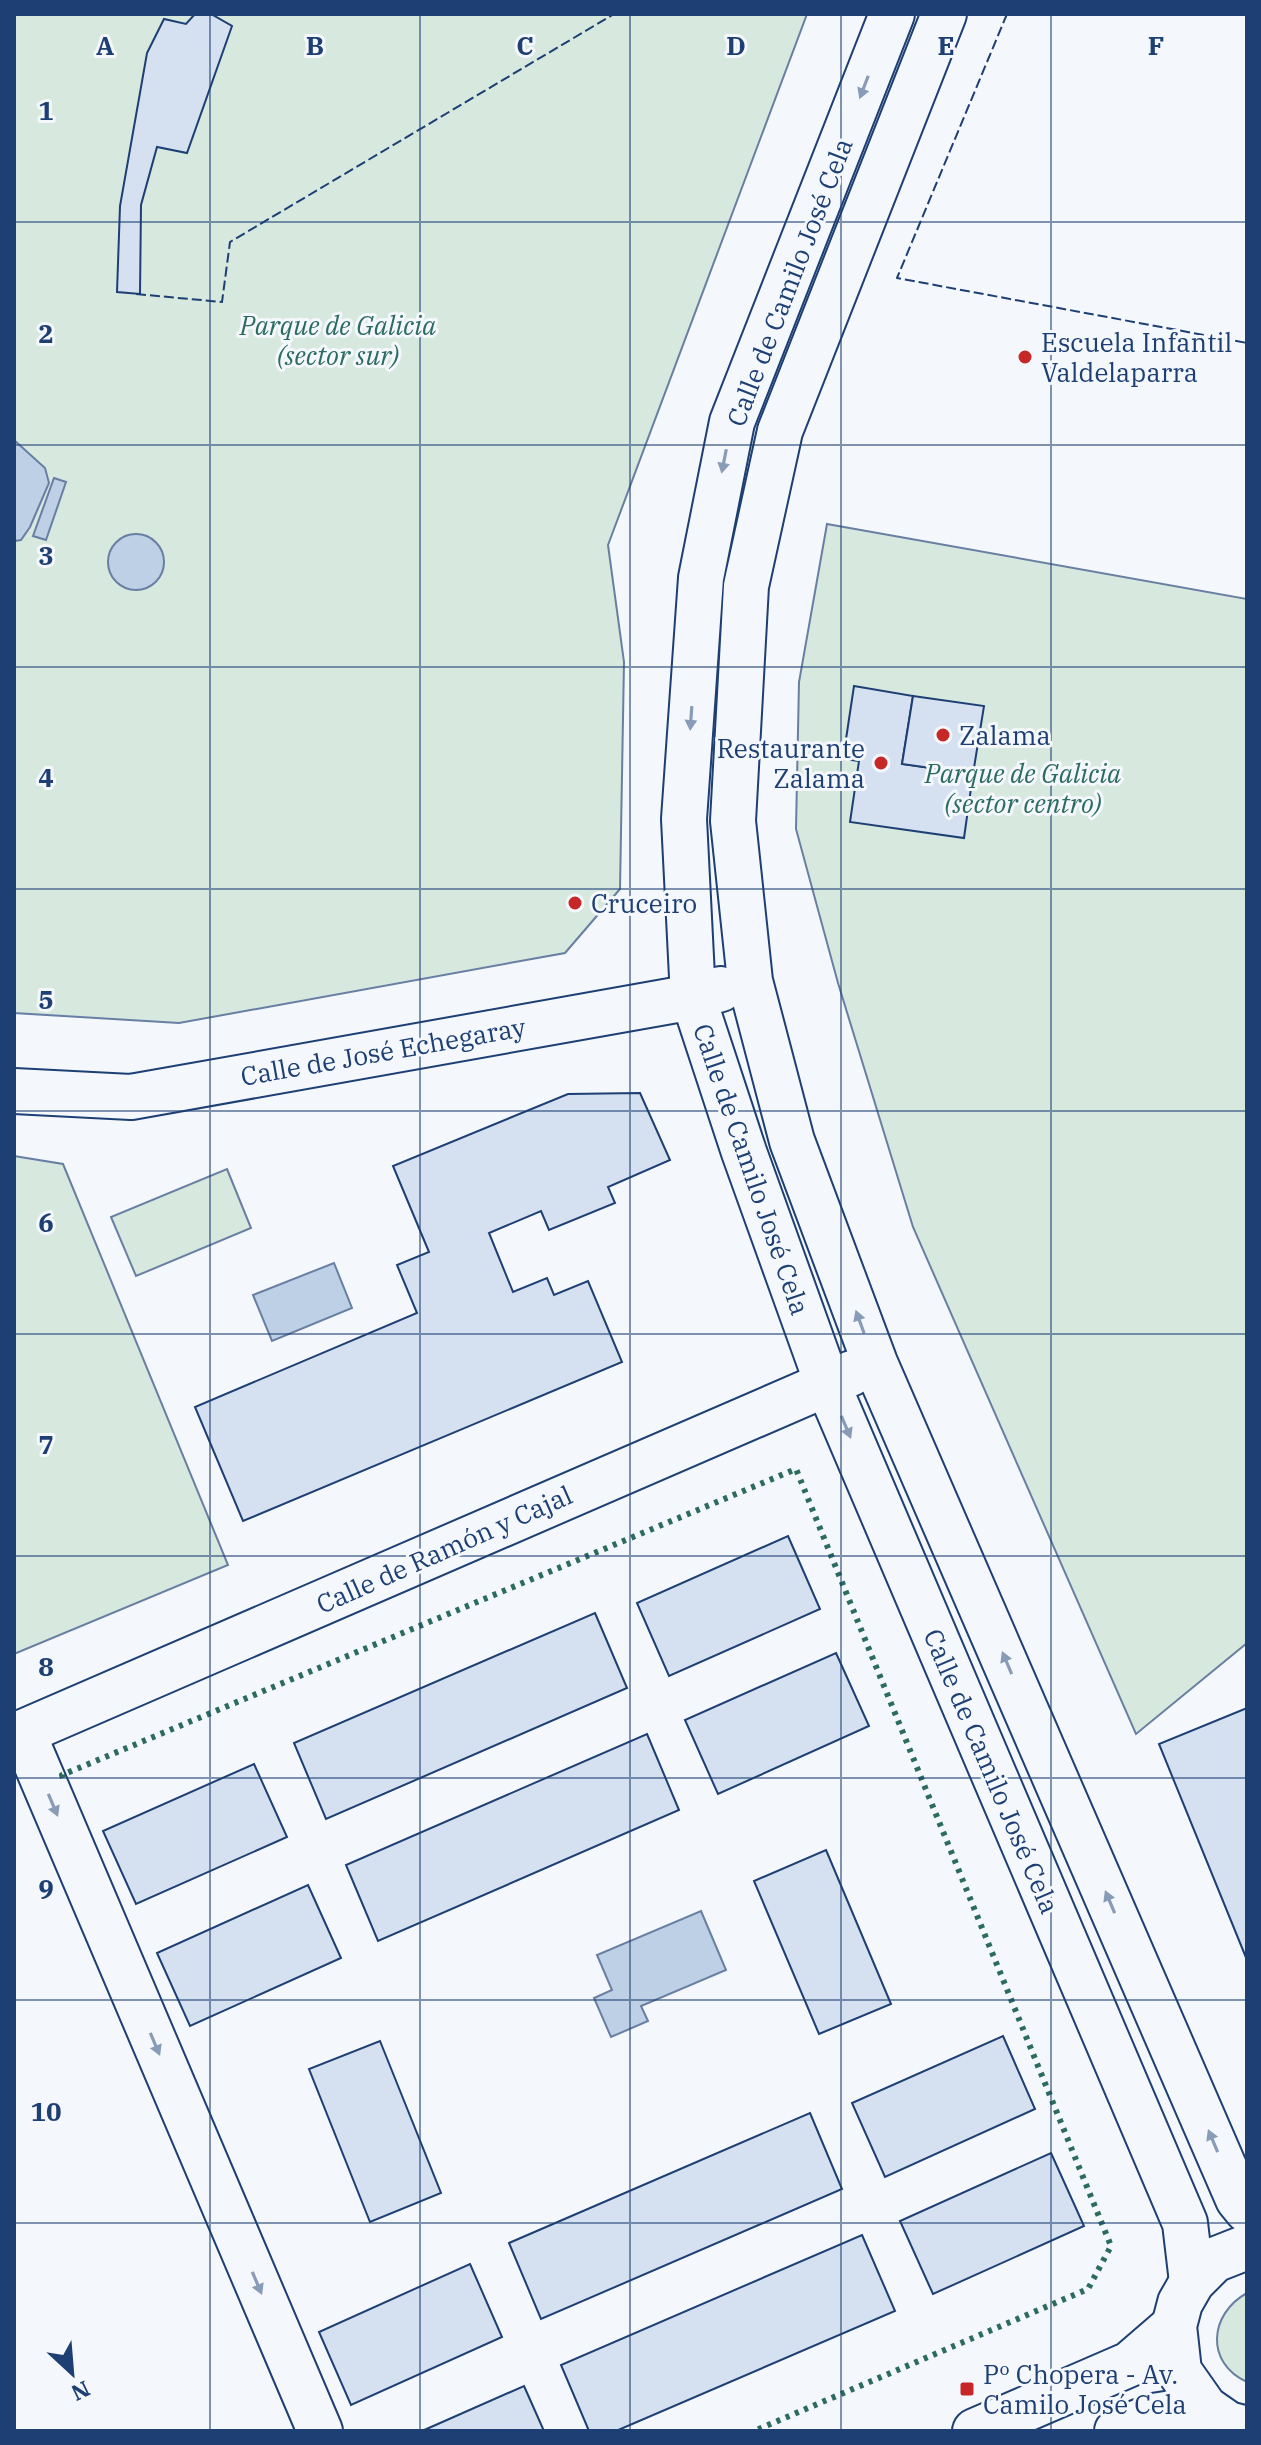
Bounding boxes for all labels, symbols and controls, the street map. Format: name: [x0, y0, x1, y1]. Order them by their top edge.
text: A: [96, 28, 114, 62]
text: B: [306, 28, 324, 62]
text: C: [516, 28, 534, 62]
text: D: [726, 28, 746, 62]
text: E: [937, 28, 955, 62]
text: F: [1148, 28, 1164, 62]
one-way arrow: [857, 75, 870, 99]
text: 1: [38, 93, 54, 127]
street label: Calle de Camilo José Cela: [718, 133, 860, 431]
park label: Parque de Galicia (sector sur): [239, 308, 436, 372]
text: 2: [38, 316, 54, 350]
place label: Escuela Infantil Valdelaparra: [1041, 325, 1232, 389]
marker: Escuela Infantil Valdelaparra: [1016, 348, 1034, 366]
one-way arrow: [718, 449, 730, 474]
text: 3: [38, 538, 54, 572]
one-way arrow: [684, 706, 697, 731]
place label: Zalama: [959, 718, 1051, 752]
marker: Zalama: [934, 726, 952, 744]
place label: Restaurante Zalama: [717, 731, 865, 795]
marker: Restaurante Zalama: [872, 754, 890, 772]
park label: Parque de Galicia (sector centro): [924, 756, 1121, 820]
text: 4: [38, 760, 54, 794]
place label: Cruceiro: [591, 886, 697, 920]
marker: Cruceiro: [566, 894, 584, 912]
text: 5: [38, 982, 54, 1016]
street label: Calle de José Echegaray: [238, 1009, 528, 1093]
street label: Calle de Camilo José Cela: [686, 1019, 818, 1319]
text: 6: [38, 1205, 54, 1239]
one-way arrow: [853, 1309, 866, 1333]
one-way arrow: [840, 1415, 853, 1439]
text: 7: [38, 1427, 54, 1461]
street label: Calle de Ramón y Cajal: [311, 1477, 577, 1621]
street label: Calle de Camilo José Cela: [917, 1624, 1067, 1918]
text: 8: [38, 1649, 54, 1683]
one-way arrow: [1000, 1651, 1013, 1675]
one-way arrow: [47, 1793, 60, 1816]
text: 9: [38, 1871, 54, 1905]
one-way arrow: [1103, 1890, 1116, 1914]
one-way arrow: [149, 2032, 162, 2056]
text: 10: [30, 2094, 62, 2128]
one-way arrow: [1206, 2129, 1219, 2152]
one-way arrow: [251, 2271, 264, 2295]
north arrow: [32, 2333, 112, 2413]
place label: Pº Chopera - Av. Camilo José Cela: [983, 2357, 1187, 2421]
text: N: [67, 2375, 95, 2408]
marker: Pº Chopera - Av. Camilo José Cela: [958, 2380, 976, 2398]

